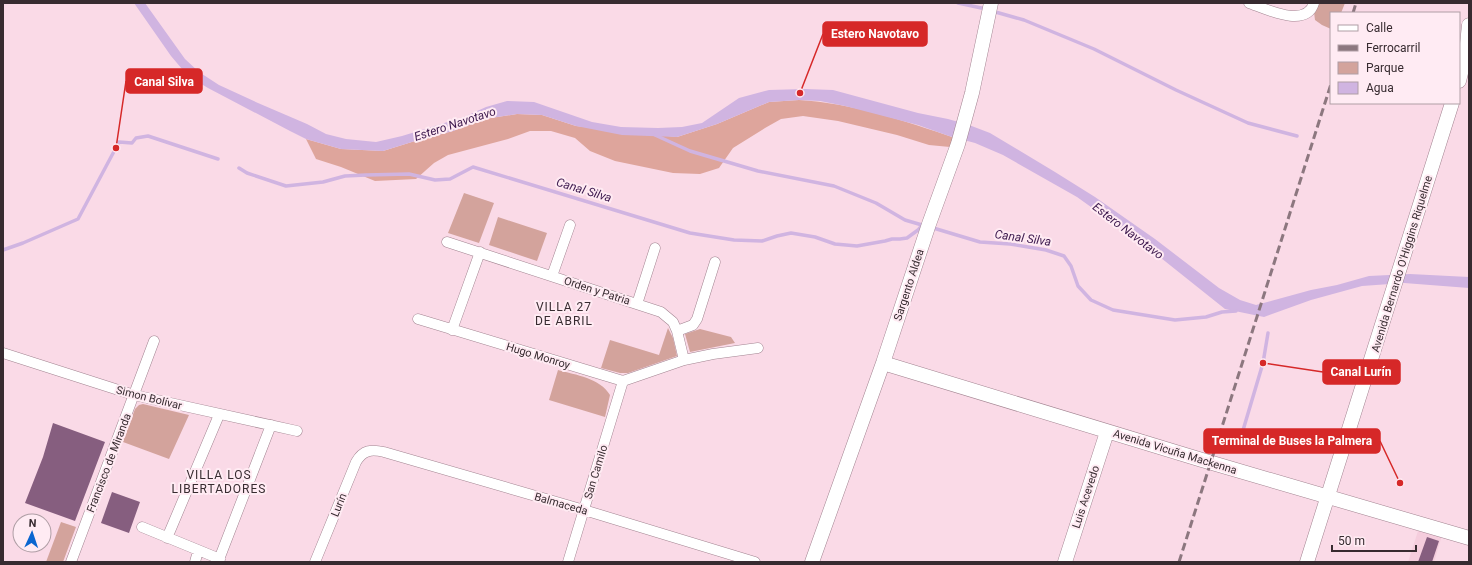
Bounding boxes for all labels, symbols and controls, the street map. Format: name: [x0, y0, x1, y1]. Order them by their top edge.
legend: [1330, 12, 1460, 104]
text: Calle: [1366, 21, 1393, 35]
callout: Estero Navotavo: [823, 22, 927, 46]
text: Estero Navotavo: [831, 27, 919, 41]
text: Ferrocarril: [1366, 41, 1421, 55]
text: Parque: [1366, 61, 1404, 75]
callout: Canal Silva: [126, 69, 202, 93]
text: Canal Silva: [134, 75, 194, 89]
text: Agua: [1366, 81, 1394, 95]
water label: Estero Navotavo: [412, 104, 498, 144]
street label: Avenida Bernardo O'Higgins Riquelme: [1369, 174, 1435, 354]
water label: Canal Silva: [555, 175, 613, 205]
water label: Estero Navotavo: [1090, 200, 1166, 262]
water label: Canal Silva: [994, 227, 1052, 249]
street label: Sargento Aldea: [891, 248, 927, 322]
street label: Orden y Patria: [562, 274, 632, 308]
district label: VILLA 27 DE ABRIL: [535, 300, 593, 328]
street label: Hugo Monroy: [505, 340, 572, 372]
callout: Canal Lurín: [1323, 360, 1400, 384]
text: Canal Lurín: [1330, 365, 1392, 379]
street label: Simon Bolívar: [115, 384, 184, 413]
street label: Francisco de Miranda: [84, 412, 134, 514]
street label: Avenida Vicuña Mackenna: [1112, 427, 1238, 477]
callout: Terminal de Buses la Palmera: [1204, 429, 1380, 453]
text: Terminal de Buses la Palmera: [1212, 434, 1373, 448]
street label: San Camilo: [582, 443, 610, 501]
street label: Luis Acevedo: [1070, 464, 1102, 530]
district label: VILLA LOS LIBERTADORES: [172, 468, 266, 496]
street label: Balmaceda: [533, 490, 589, 518]
street label: Lurín: [328, 491, 350, 519]
north arrow: [12, 513, 52, 553]
text: N: [28, 517, 37, 530]
scale bar: [1332, 527, 1416, 553]
text: 50 m: [1338, 534, 1365, 548]

